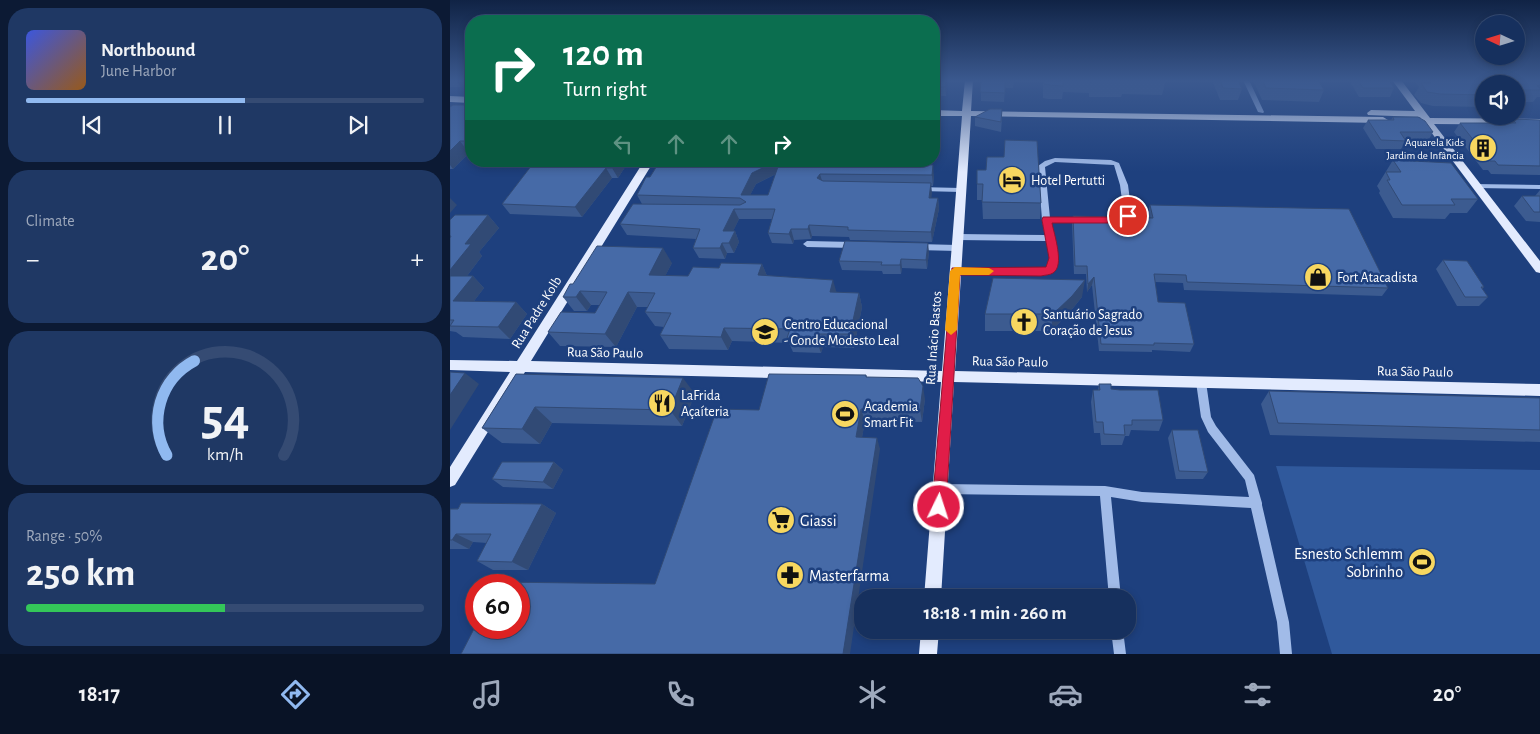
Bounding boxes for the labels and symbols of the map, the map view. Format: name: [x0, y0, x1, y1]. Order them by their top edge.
north arrow: [1475, 15, 1525, 65]
building icon: Aquarela Kids Jardim de Infância: [1468, 133, 1498, 163]
place label: Aquarela Kids Jardim de Infância: [1386, 137, 1464, 161]
hotel icon: Hotel Pertutti: [997, 165, 1027, 195]
place label: Hotel Pertutti: [1031, 174, 1105, 188]
pin: [1107, 195, 1149, 237]
shop icon: Fort Atacadista: [1303, 262, 1333, 292]
place label: Fort Atacadista: [1337, 271, 1418, 285]
street label: Rua Padre Kolb: [509, 274, 565, 351]
street label: Rua Inácio Bastos: [924, 291, 944, 386]
church icon: Santuário Sagrado Coração de Jesus: [1009, 307, 1039, 337]
place label: Santuário Sagrado Coração de Jesus: [1043, 308, 1143, 338]
school or university icon: Centro Educacional - Conde Modesto Leal: [750, 317, 780, 347]
place label: Centro Educacional - Conde Modesto Leal: [784, 318, 900, 348]
street label: Rua São Paulo: [567, 345, 643, 361]
street label: Rua São Paulo: [972, 354, 1048, 370]
street label: Rua São Paulo: [1377, 364, 1453, 380]
restaurant icon: LaFrida Açaíteria: [647, 388, 677, 418]
place label: LaFrida Açaíteria: [681, 389, 730, 419]
sports icon: Academia Smart Fit: [830, 399, 860, 429]
place label: Academia Smart Fit: [864, 400, 919, 430]
position arrow: [912, 480, 964, 532]
supermarket icon: Giassi: [766, 505, 796, 535]
place label: Giassi: [800, 513, 837, 529]
place label: Esnesto Schlemm Sobrinho: [1294, 546, 1403, 580]
sports icon: Esnesto Schlemm Sobrinho: [1407, 547, 1437, 577]
pharmacy icon: Masterfarma: [775, 560, 805, 590]
place label: Masterfarma: [809, 568, 889, 584]
speed limit sign: 60: [465, 574, 530, 639]

